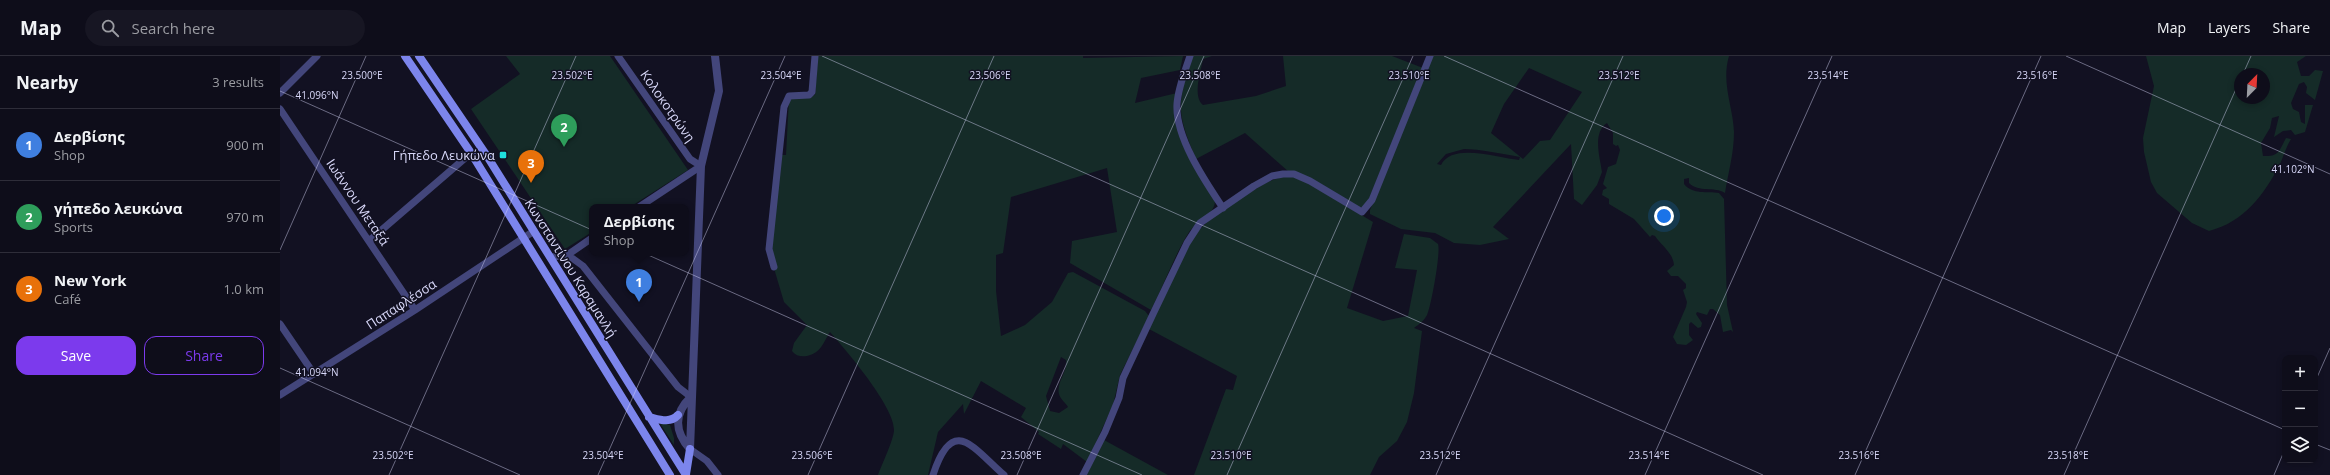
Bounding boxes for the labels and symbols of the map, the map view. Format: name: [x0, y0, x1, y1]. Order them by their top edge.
street label: Κολοκοτρώνη: [636, 66, 700, 146]
text: 23.500°E: [341, 68, 383, 82]
text: 23.502°E: [551, 68, 593, 82]
text: 23.504°E: [760, 68, 802, 82]
text: 23.506°E: [969, 68, 1011, 82]
text: 23.508°E: [1179, 68, 1221, 82]
text: 23.510°E: [1388, 68, 1430, 82]
text: 23.512°E: [1598, 68, 1640, 82]
text: 23.514°E: [1807, 68, 1849, 82]
text: 23.516°E: [2016, 68, 2058, 82]
north arrow: [2234, 68, 2270, 104]
text: 41.096°N: [295, 88, 339, 102]
pin: 2: [551, 114, 577, 147]
place label: Γήπεδο Λευκώνα: [393, 146, 495, 164]
marker: Γήπεδο Λευκώνα: [498, 150, 508, 160]
pin: 3: [518, 150, 544, 183]
street label: Ιωάννου Μεταξά: [322, 155, 394, 249]
text: 41.102°N: [2271, 162, 2315, 176]
street label: Κωνσταντίνου Καραμανλή: [521, 195, 621, 341]
your location: [1654, 206, 1674, 226]
pin: 1: [626, 269, 652, 302]
street label: Παπαφλέσσα: [362, 275, 440, 333]
text: 41.094°N: [295, 365, 339, 379]
text: 23.502°E: [372, 448, 414, 462]
text: 23.504°E: [582, 448, 624, 462]
text: 23.506°E: [791, 448, 833, 462]
text: 23.508°E: [1000, 448, 1042, 462]
text: 23.510°E: [1210, 448, 1252, 462]
text: 23.512°E: [1419, 448, 1461, 462]
text: 23.514°E: [1628, 448, 1670, 462]
text: 23.516°E: [1838, 448, 1880, 462]
text: 23.518°E: [2047, 448, 2089, 462]

